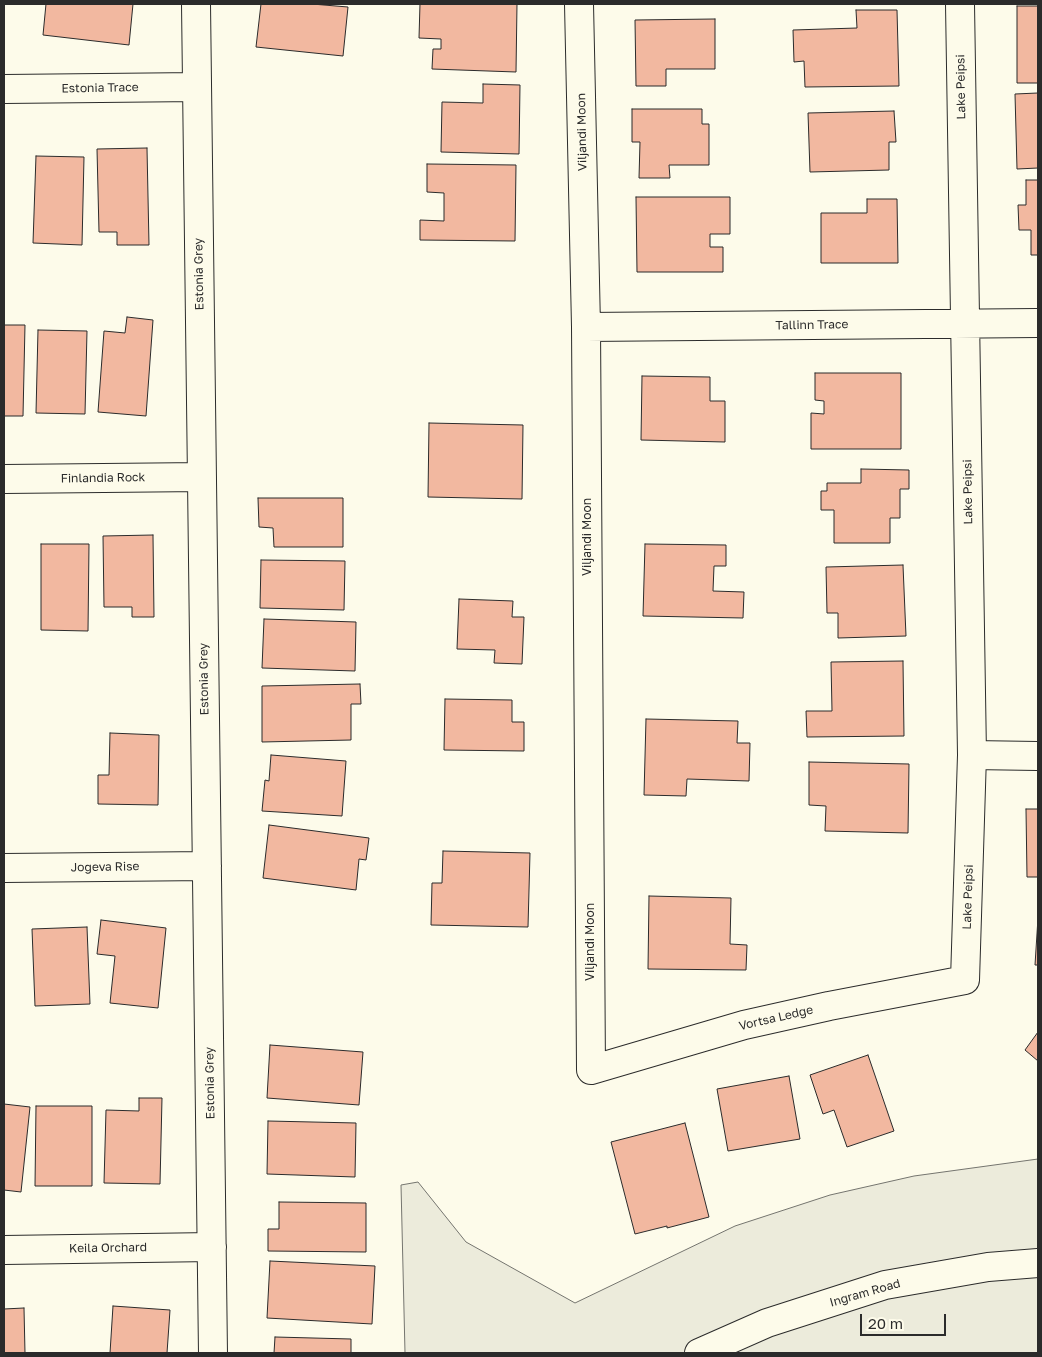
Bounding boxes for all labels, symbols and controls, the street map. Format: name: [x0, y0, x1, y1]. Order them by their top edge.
street label: Lake Peipsi: [953, 54, 969, 120]
street label: Estonia Trace: [61, 80, 139, 96]
street label: Viljandi Moon: [574, 93, 590, 171]
street label: Estonia Grey: [191, 238, 207, 310]
street label: Tallinn Trace: [775, 317, 849, 333]
street label: Lake Peipsi: [960, 459, 976, 525]
street label: Finlandia Rock: [61, 470, 145, 486]
street label: Viljandi Moon: [580, 498, 594, 576]
street label: Estonia Grey: [196, 643, 212, 715]
street label: Jogeva Rise: [70, 859, 140, 875]
street label: Lake Peipsi: [960, 864, 976, 930]
street label: Viljandi Moon: [583, 903, 597, 981]
street label: Vortsa Ledge: [737, 1002, 815, 1034]
street label: Estonia Grey: [202, 1047, 218, 1119]
street label: Keila Orchard: [69, 1240, 147, 1256]
street label: Ingram Road: [828, 1276, 902, 1310]
scale bar: [862, 1304, 948, 1336]
text: 20 m: [868, 1314, 903, 1332]

